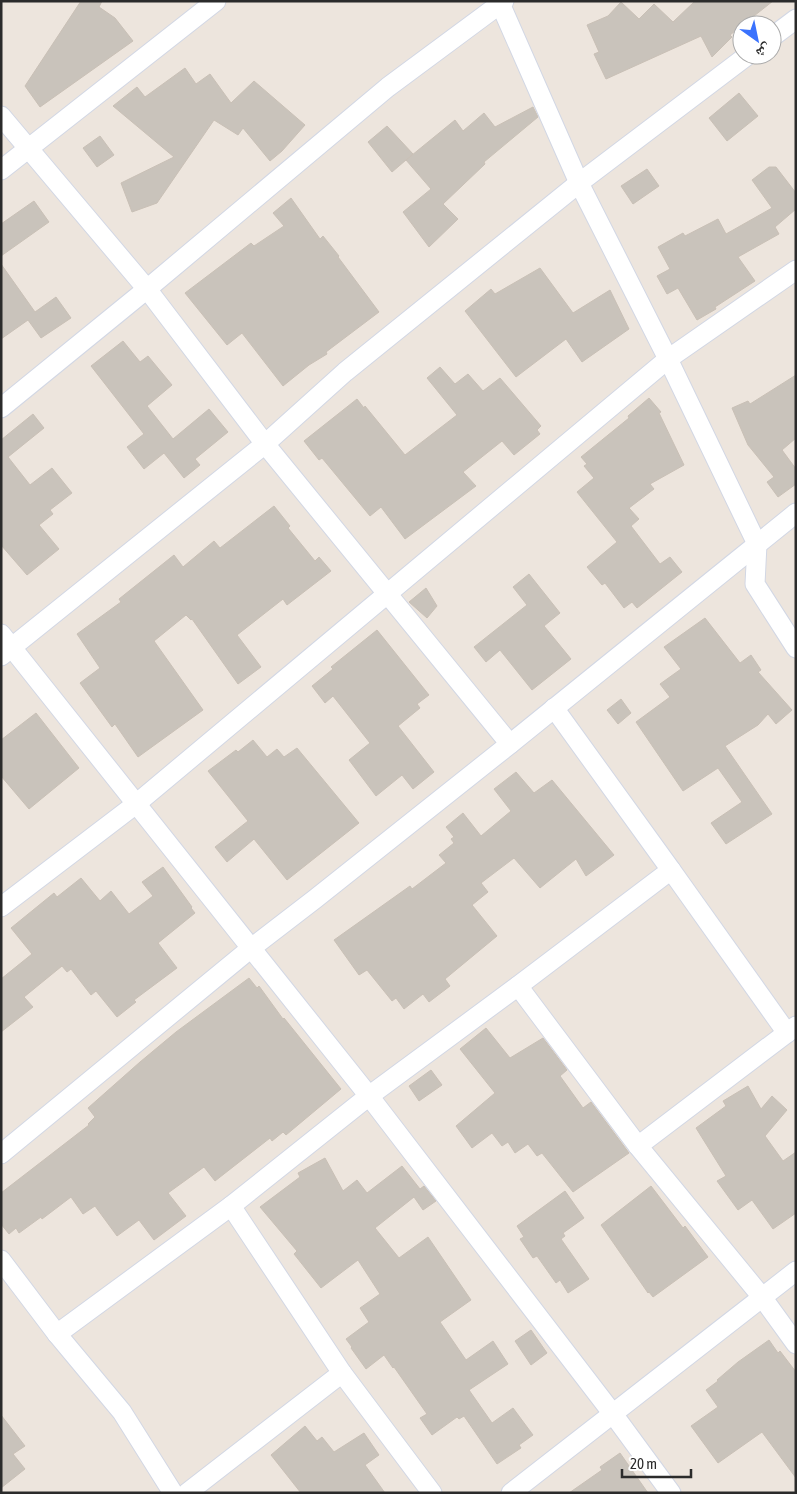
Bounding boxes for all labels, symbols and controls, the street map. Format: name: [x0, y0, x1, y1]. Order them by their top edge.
north arrow: [732, 15, 782, 65]
text: ش: [753, 39, 775, 62]
scale bar: [622, 1446, 691, 1478]
text: 20 m: [630, 1455, 657, 1472]

